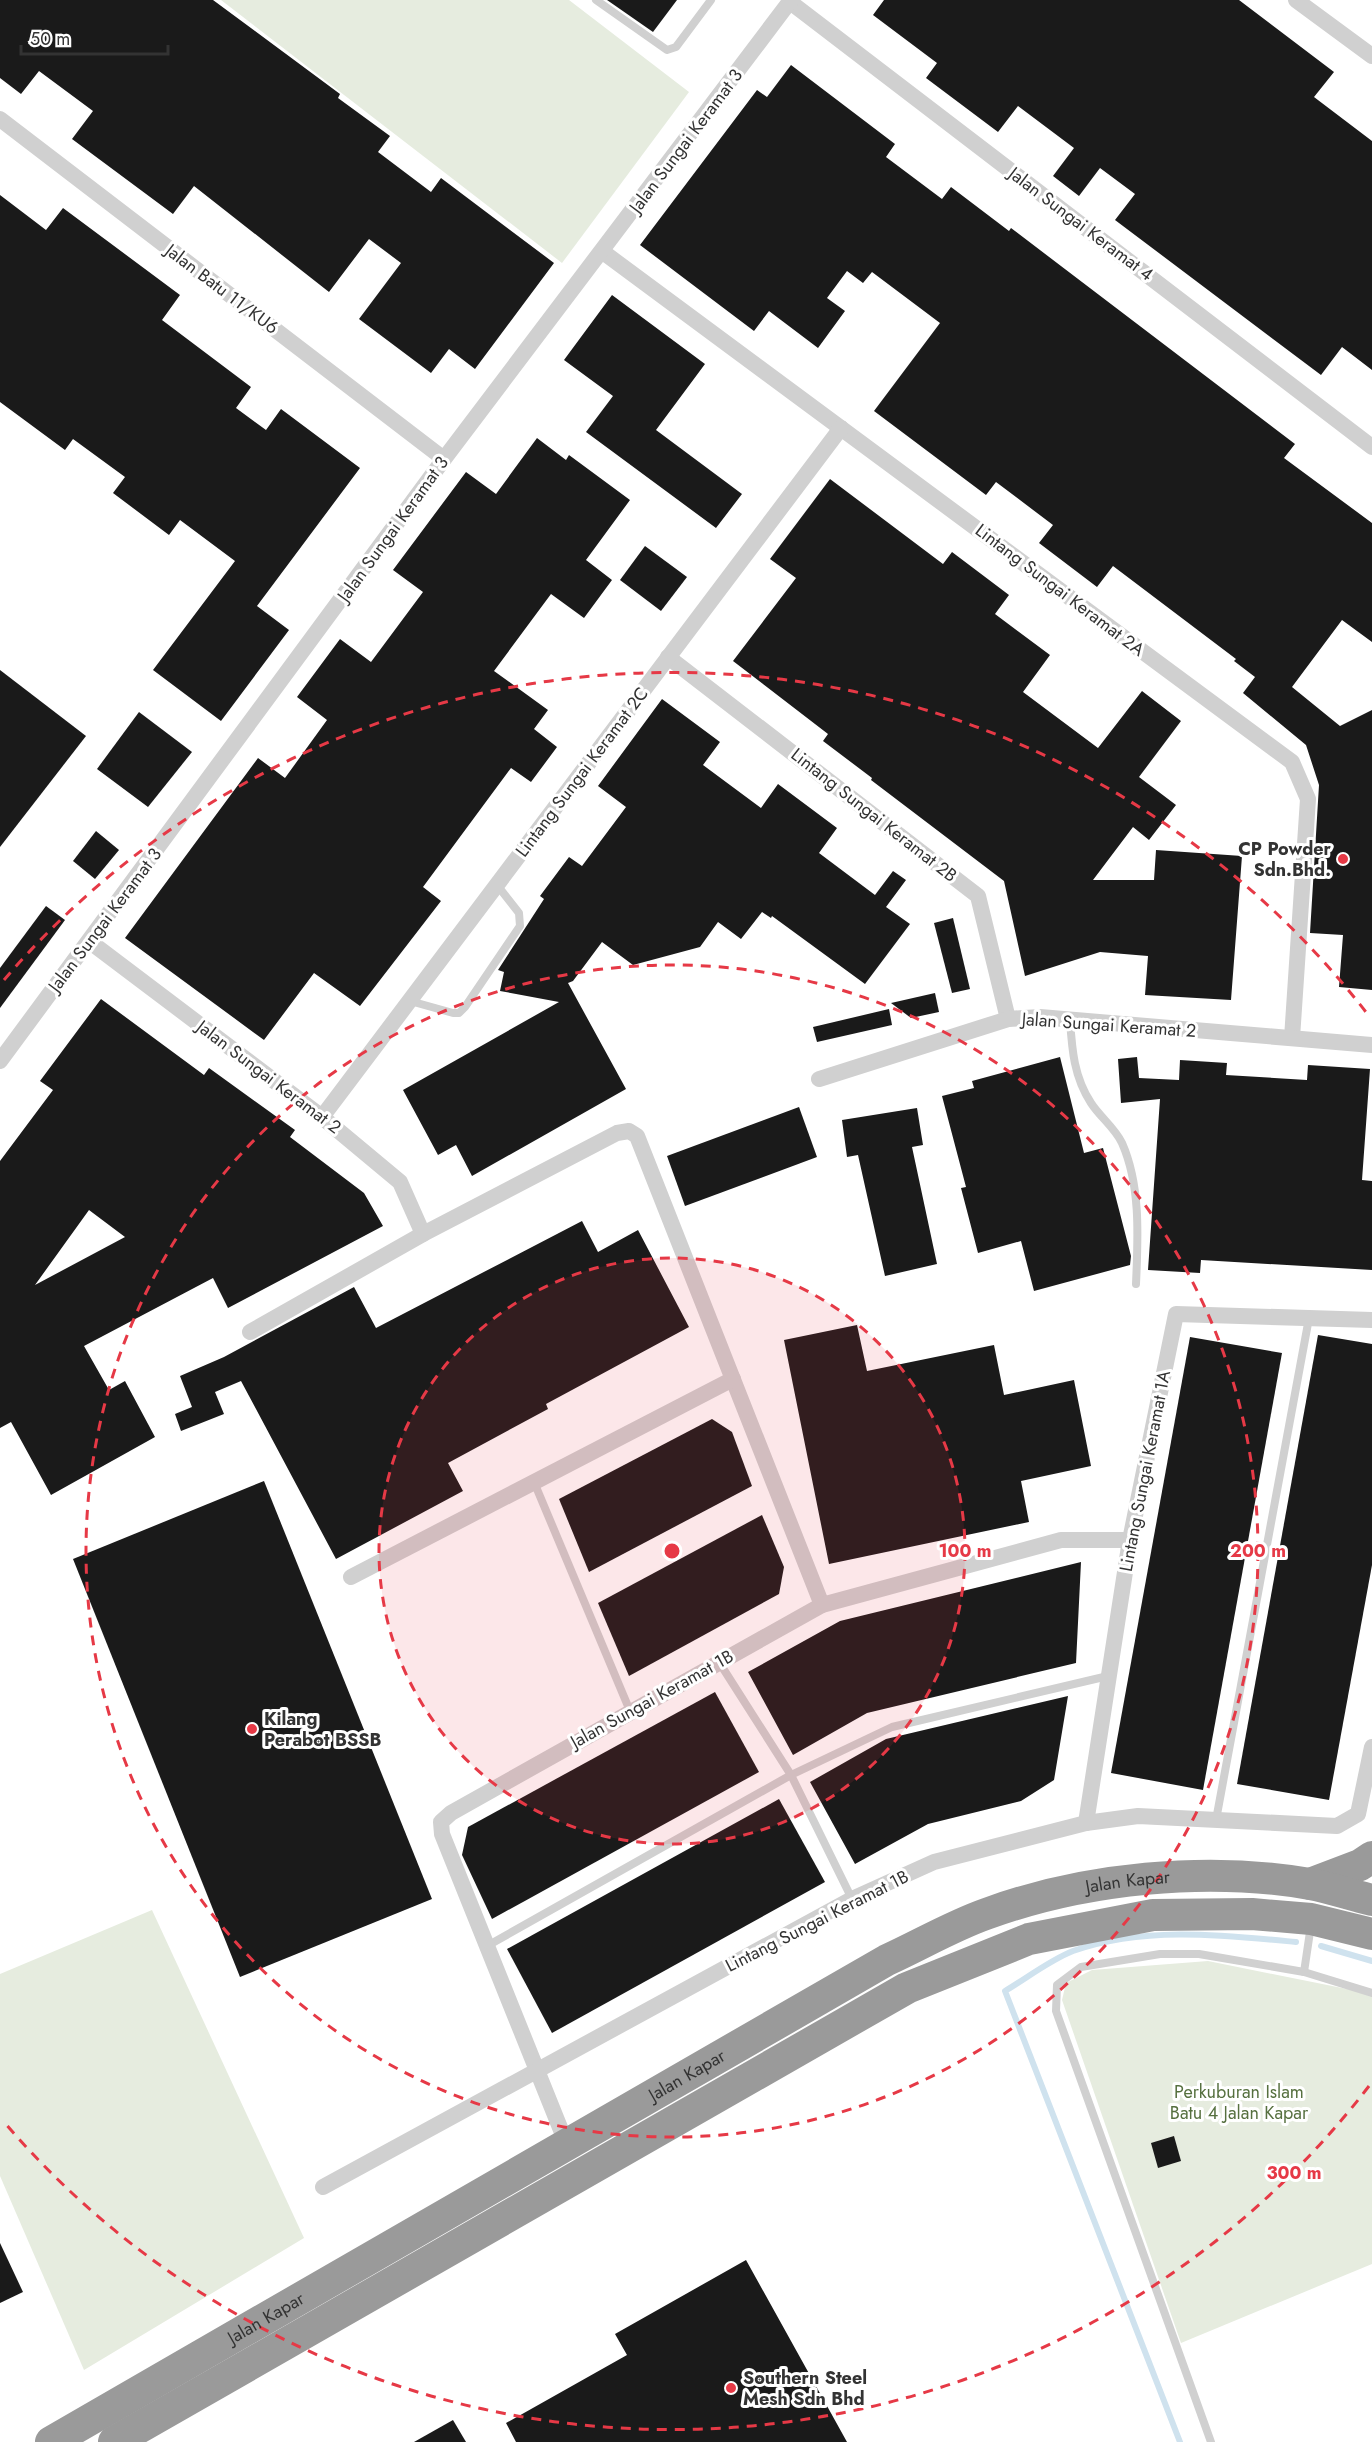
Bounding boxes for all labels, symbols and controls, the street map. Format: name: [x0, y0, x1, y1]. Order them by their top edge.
scale bar: [21, 18, 168, 56]
text: 50 m: [30, 26, 70, 52]
street label: Jalan Sungai Keramat 3: [622, 63, 749, 220]
street label: Jalan Sungai Keramat 4: [1002, 160, 1159, 287]
street label: Jalan Batu 11/KU6: [158, 237, 284, 340]
street label: Jalan Sungai Keramat 3: [330, 451, 455, 609]
street label: Lintang Sungai Keramat 2A: [970, 518, 1150, 663]
street label: Lintang Sungai Keramat 2C: [509, 682, 655, 862]
street label: Lintang Sungai Keramat 2B: [785, 742, 963, 888]
place label: CP Powder Sdn.Bhd.: [1238, 836, 1332, 883]
street label: Jalan Sungai Keramat 3: [41, 842, 168, 999]
marker: CP Powder Sdn.Bhd.: [1336, 852, 1350, 866]
street label: Jalan Sungai Keramat 2: [1019, 1006, 1197, 1044]
street label: Jalan Sungai Keramat 2: [190, 1013, 347, 1140]
street label: Lintang Sungai Keramat 1A: [1113, 1368, 1177, 1574]
text: 100 m: [938, 1538, 992, 1564]
text: 200 m: [1230, 1538, 1286, 1564]
centre of rings: [662, 1541, 682, 1561]
street label: Jalan Sungai Keramat 1B: [564, 1643, 738, 1756]
place label: Kilang Perabot BSSB: [264, 1706, 381, 1753]
marker: Kilang Perabot BSSB: [245, 1722, 259, 1736]
street label: Lintang Sungai Keramat 1B: [721, 1863, 913, 1979]
street label: Jalan Kapar: [1081, 1864, 1171, 1900]
street label: Jalan Kapar: [642, 2043, 731, 2109]
park label: Perkuburan Islam Batu 4 Jalan Kapar: [1170, 2079, 1309, 2126]
text: 300 m: [1266, 2160, 1322, 2186]
street label: Jalan Kapar: [221, 2285, 310, 2352]
place label: Southern Steel Mesh Sdn Bhd: [743, 2365, 867, 2412]
marker: Southern Steel Mesh Sdn Bhd: [724, 2381, 738, 2395]

